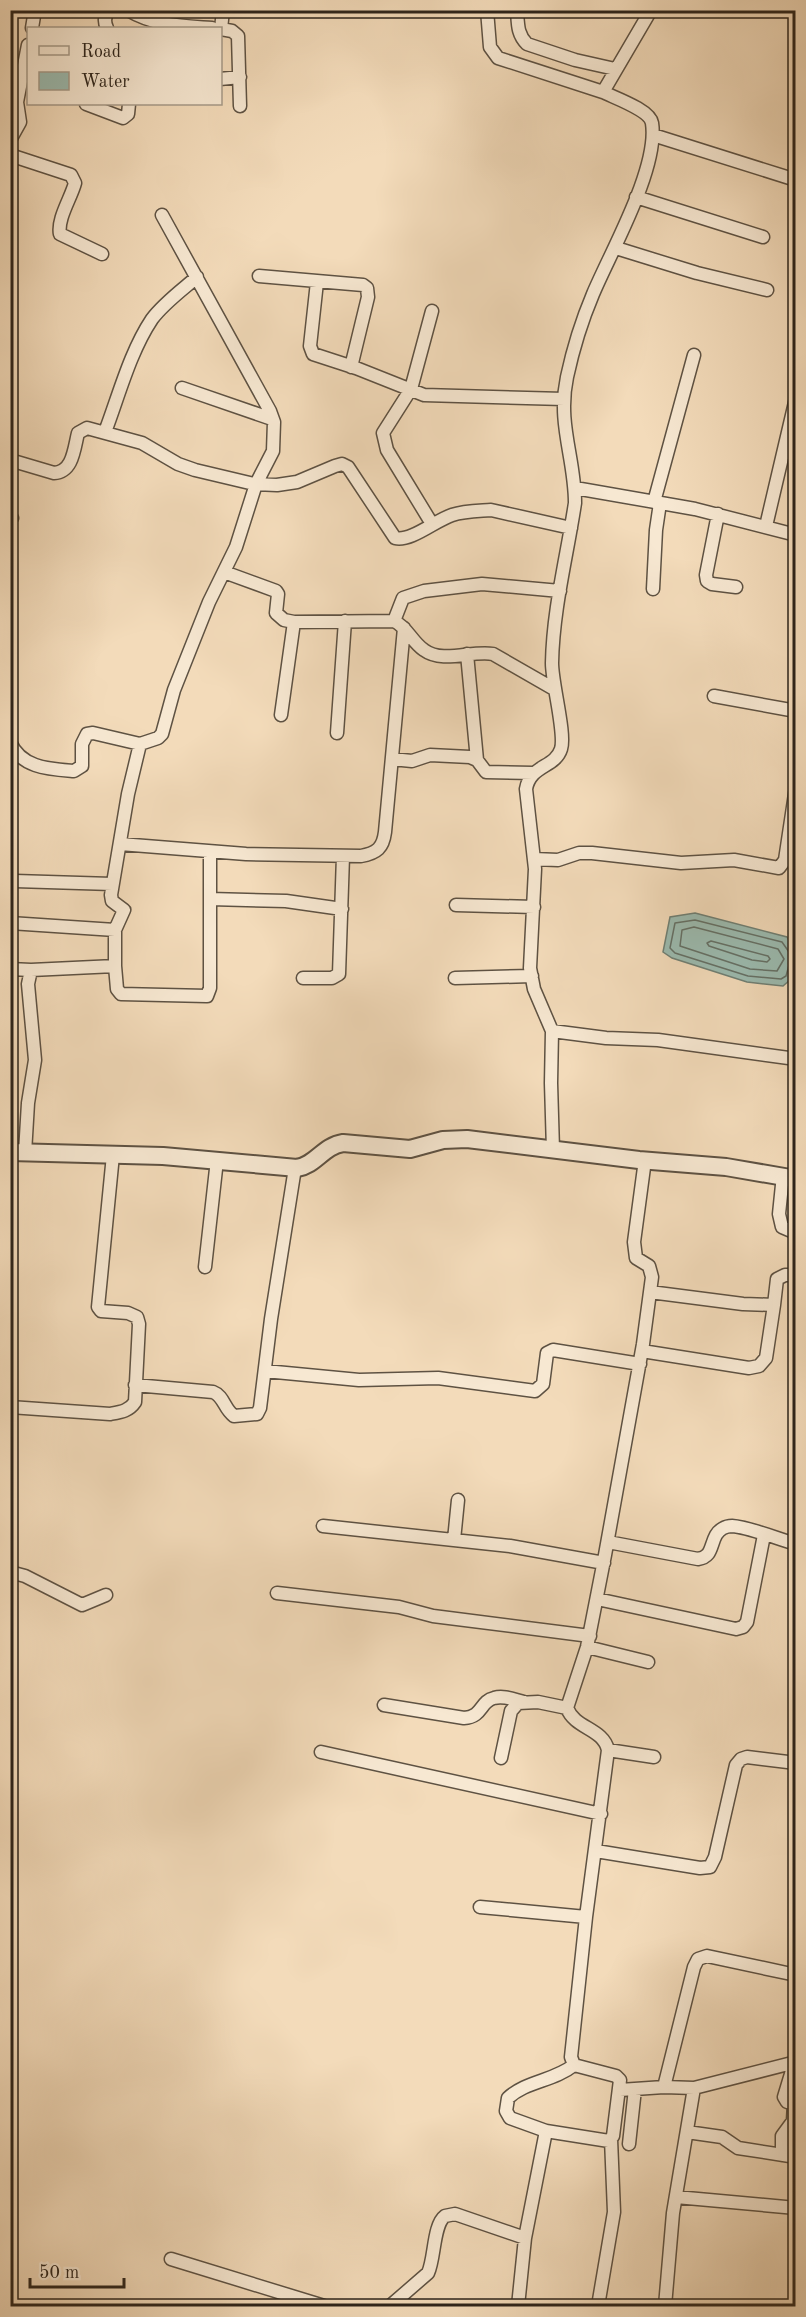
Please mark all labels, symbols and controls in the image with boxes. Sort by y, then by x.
legend [27,27,222,105]
text: Road [81,43,121,61]
text: Water [81,73,130,91]
scale bar [30,2251,124,2289]
text: 50 m [39,2264,79,2282]

